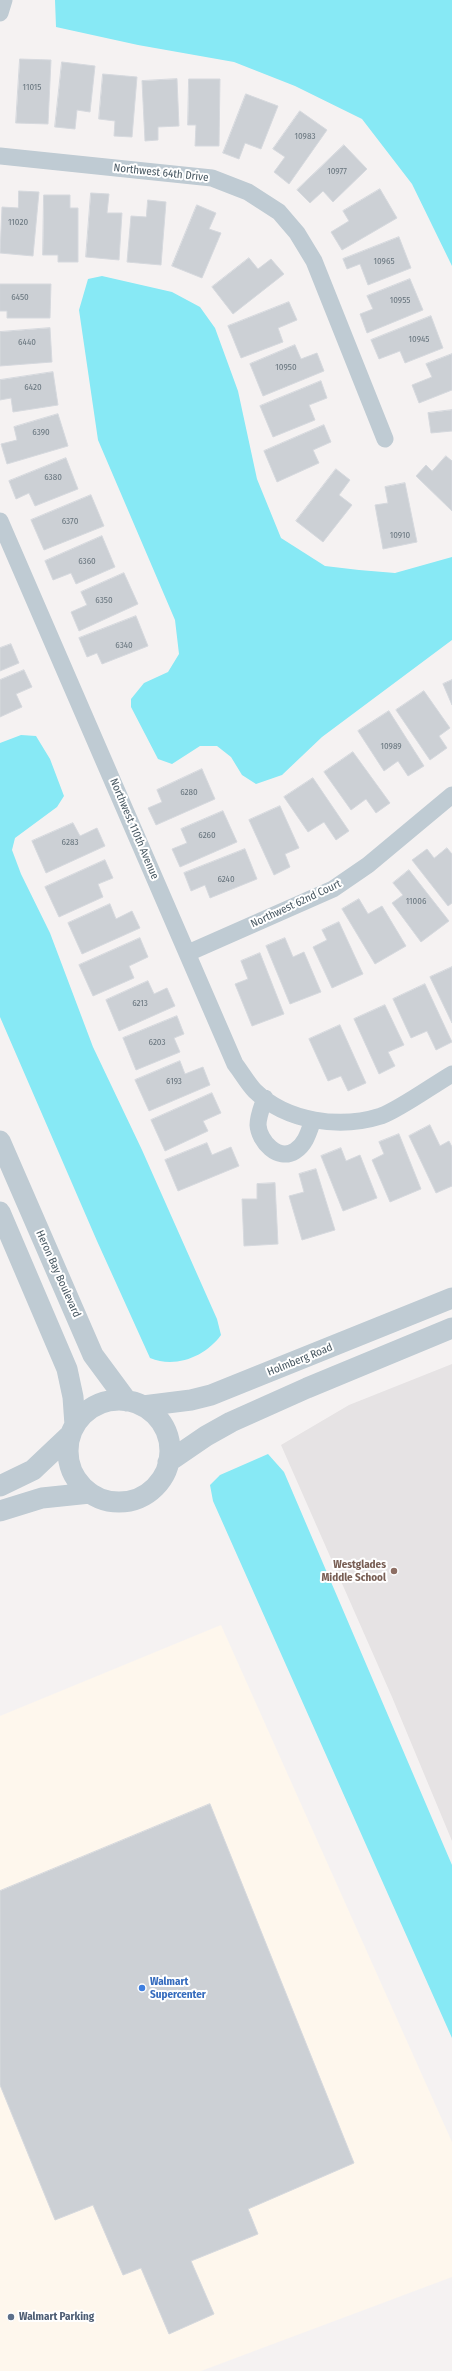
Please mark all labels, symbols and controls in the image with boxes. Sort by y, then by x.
house number: 11015 [23,82,41,92]
house number: 10983 [294,131,316,141]
street label: Northwest 64th Drive [113,161,209,185]
house number: 10977 [327,166,347,176]
house number: 11020 [8,217,28,227]
house number: 10965 [373,256,395,266]
house number: 6450 [11,292,29,302]
house number: 10955 [390,295,410,305]
house number: 10945 [409,334,429,344]
house number: 6440 [18,337,36,347]
house number: 10950 [275,362,297,372]
house number: 6420 [24,382,42,392]
house number: 6390 [32,427,50,437]
house number: 6380 [44,472,62,482]
house number: 6370 [62,516,78,526]
house number: 10910 [390,530,410,540]
house number: 6360 [78,556,96,566]
house number: 6350 [95,595,113,605]
house number: 6340 [115,640,133,650]
house number: 10989 [380,741,402,751]
street label: Northwest 110th Avenue [107,777,161,881]
house number: 6280 [180,787,198,797]
house number: 6260 [198,830,216,840]
house number: 6283 [62,837,78,847]
house number: 6240 [217,874,235,884]
street label: Northwest 62nd Court [249,877,343,931]
house number: 11006 [406,896,426,906]
house number: 6213 [132,998,148,1008]
house number: 6203 [148,1037,166,1047]
house number: 6193 [166,1076,182,1086]
street label: Heron Bay Boulevard [33,1228,83,1320]
street label: Holmberg Road [265,1341,335,1379]
place label: Westglades Middle School [321,1558,386,1584]
marker: Westglades Middle School [389,1566,399,1576]
place label: Walmart Supercenter [150,1975,206,2001]
marker: Walmart Supercenter [137,1983,147,1993]
place label: Walmart Parking [19,2310,94,2324]
marker: Walmart Parking [6,2312,16,2322]

